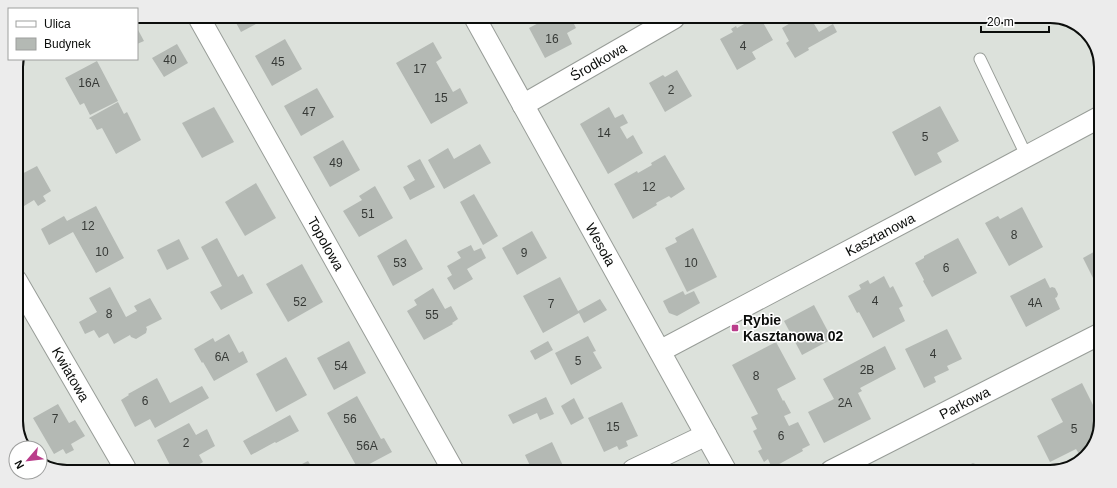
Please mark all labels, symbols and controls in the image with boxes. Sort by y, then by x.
legend [8,8,138,60]
scale bar [981,8,1049,34]
text: 20 m [987,15,1014,29]
text: Ulica [44,17,71,31]
house number: 16 [545,32,559,46]
text: Budynek [44,37,92,51]
street label: Środkowa [567,39,630,84]
house number: 4 [740,39,747,53]
house number: 40 [163,53,177,67]
house number: 45 [271,55,285,69]
house number: 17 [413,62,427,76]
house number: 16A [78,76,100,90]
house number: 2 [668,83,675,97]
house number: 15 [434,91,448,105]
house number: 47 [302,105,316,119]
house number: 14 [597,126,611,140]
house number: 5 [922,130,929,144]
house number: 49 [329,156,343,170]
house number: 12 [642,180,656,194]
house number: 51 [361,207,375,221]
street label: Kasztanowa [843,209,918,259]
street label: Topolowa [304,214,347,273]
house number: 12 [81,219,95,233]
street label: Wesoła [582,220,619,269]
house number: 8 [1011,228,1018,242]
house number: 10 [95,245,109,259]
house number: 9 [521,246,528,260]
house number: 53 [393,256,407,270]
house number: 10 [684,256,698,270]
house number: 6 [943,261,950,275]
house number: 4 [872,294,879,308]
house number: 52 [293,295,307,309]
house number: 4A [1028,296,1042,310]
house number: 7 [548,297,555,311]
house number: 8 [106,307,113,321]
house number: 55 [425,308,439,322]
place label: Rybie Kasztanowa 02 [743,312,844,344]
marker: Rybie Kasztanowa 02 [730,323,740,333]
street label: Kwiatowa [49,344,93,404]
house number: 4 [930,347,937,361]
house number: 6A [215,350,229,364]
house number: 5 [575,354,582,368]
house number: 54 [334,359,348,373]
house number: 2B [860,363,874,377]
house number: 8 [753,369,760,383]
street label: Parkowa [937,383,993,422]
house number: 6 [142,394,149,408]
house number: 2A [838,396,852,410]
house number: 7 [52,412,59,426]
house number: 56 [343,412,357,426]
house number: 15 [606,420,620,434]
house number: 5 [1071,422,1078,436]
house number: 6 [778,429,785,443]
house number: 2 [183,436,190,450]
house number: 56A [356,439,378,453]
north arrow [8,440,48,480]
text: N [12,458,26,471]

